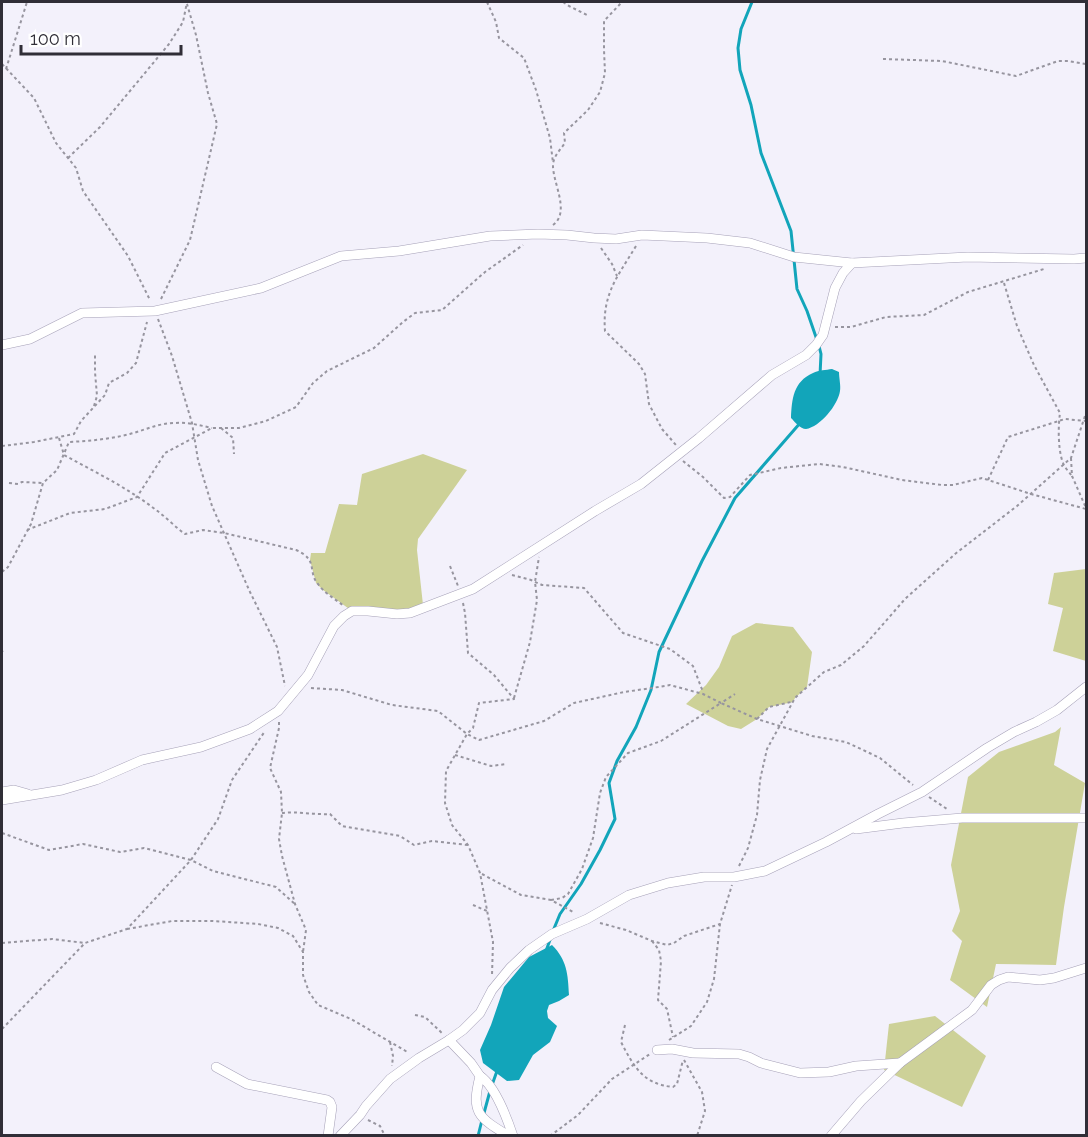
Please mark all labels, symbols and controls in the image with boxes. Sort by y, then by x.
scale bar [21,18,182,56]
text: 100 m [30,28,81,49]

